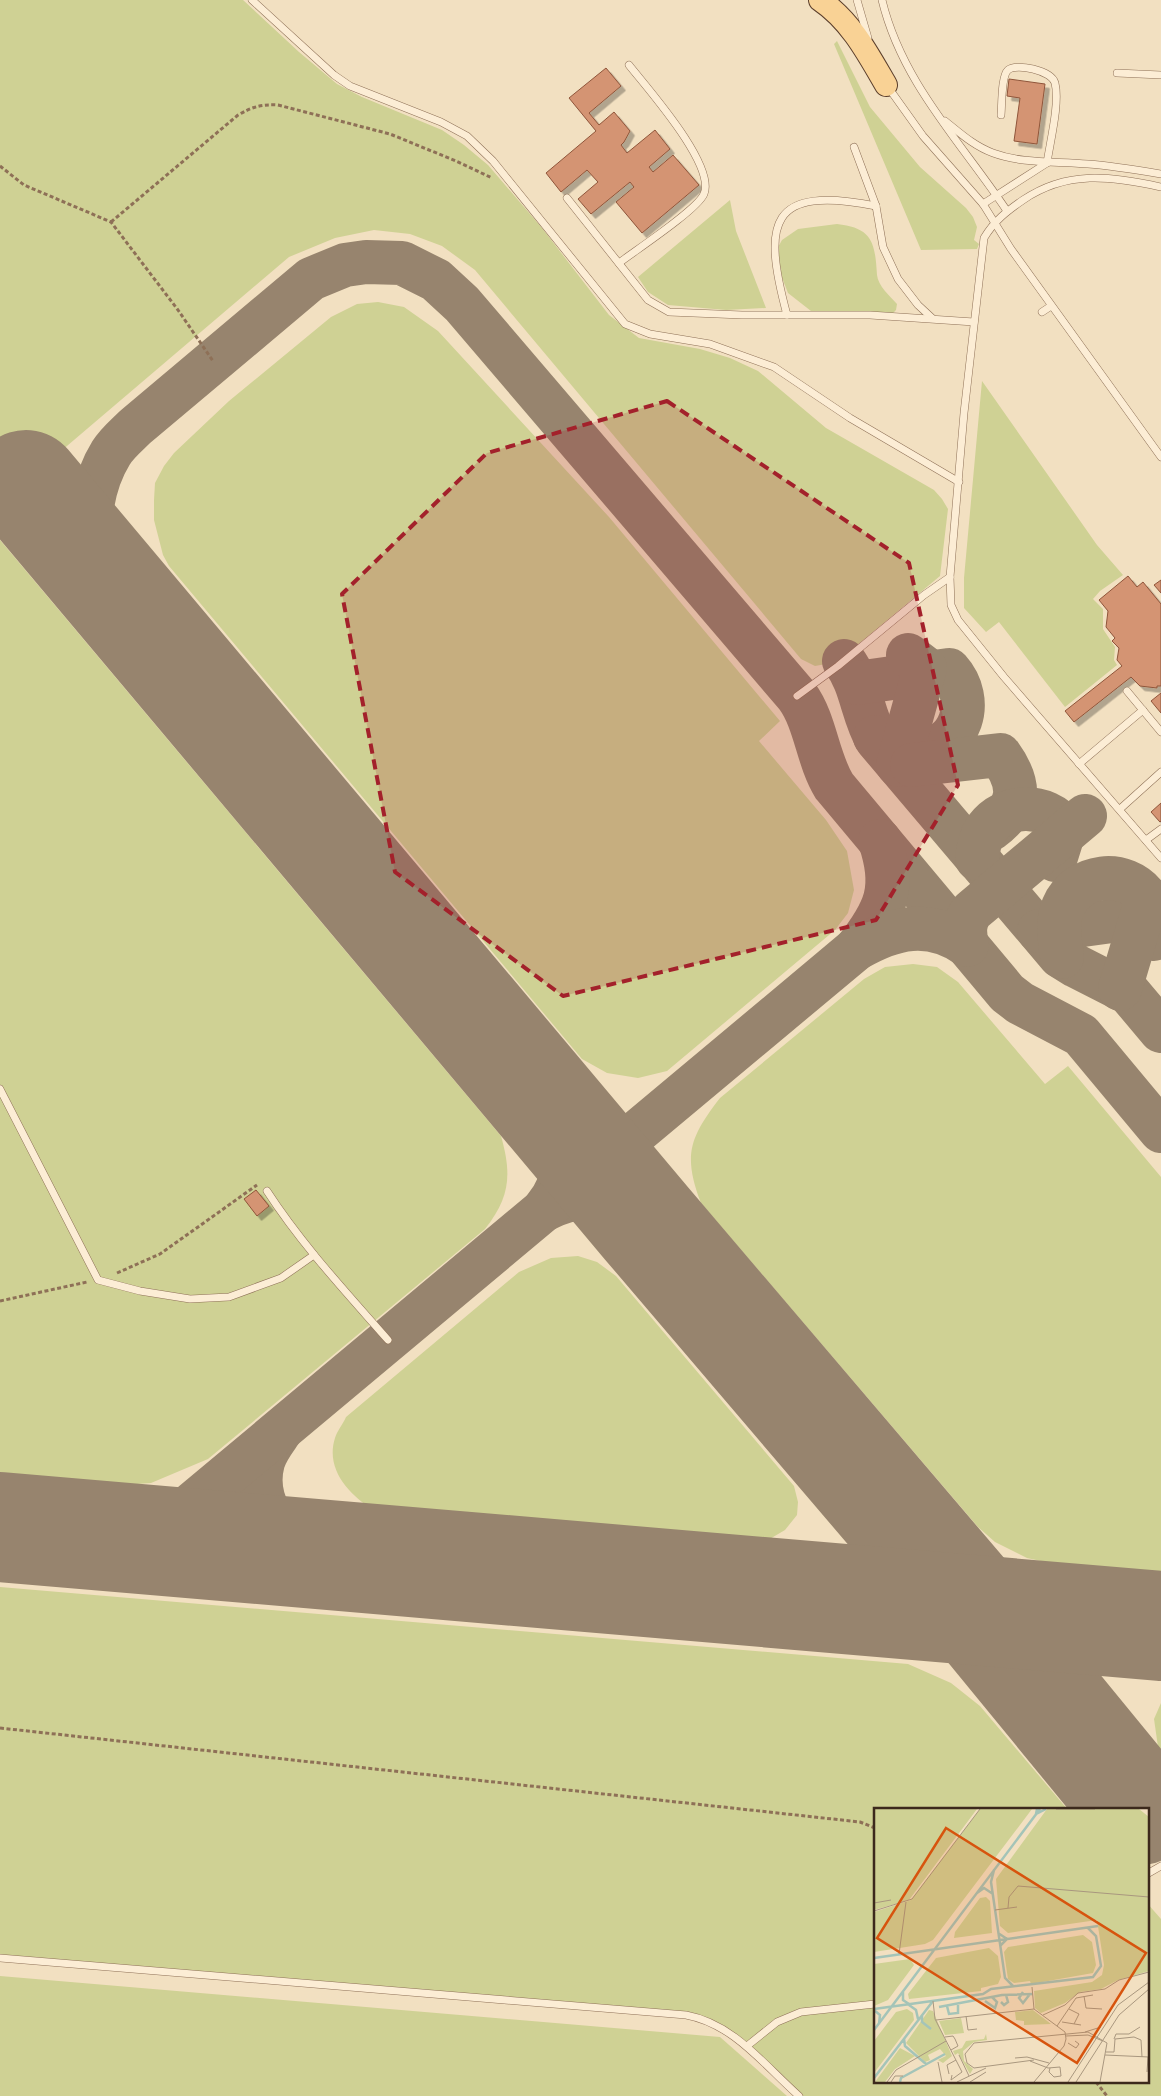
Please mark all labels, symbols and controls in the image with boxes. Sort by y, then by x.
inset map [874,1808,1148,2084]

